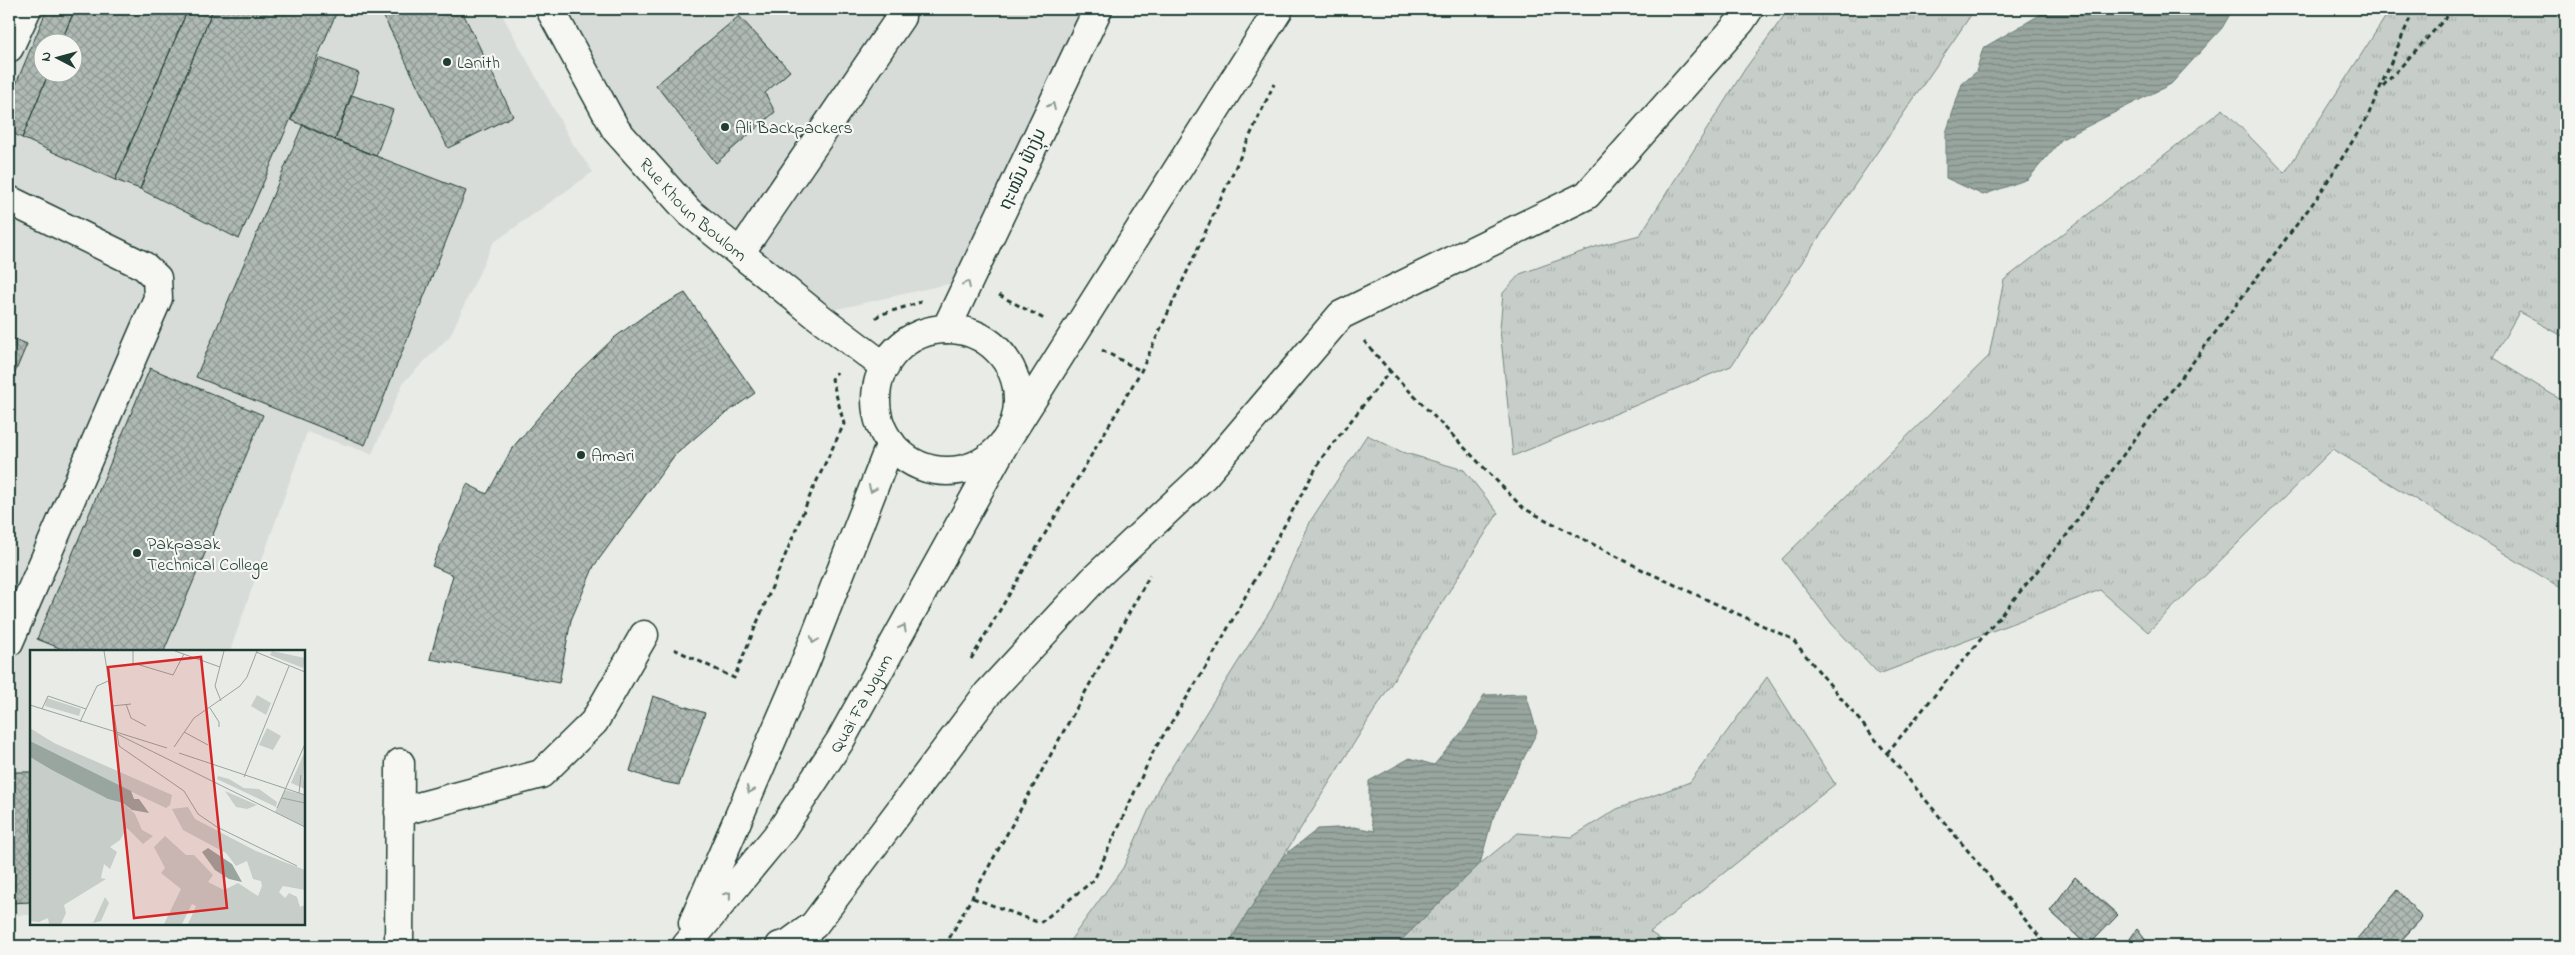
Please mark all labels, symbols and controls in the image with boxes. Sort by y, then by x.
north arrow [32,32,82,82]
text: N [36,51,57,63]
place label: Lanith [457,51,500,77]
marker: Lanith [441,56,453,68]
one-way arrow [1046,102,1056,111]
place label: Ali Backpackers [735,116,853,142]
marker: Ali Backpackers [719,121,731,133]
street label: ຖະໝົນ ຟ້າງຸ່ມ [993,125,1054,215]
street label: Rue Khoun Boulom [632,153,752,269]
one-way arrow [961,281,971,290]
place label: Amari [591,444,635,470]
marker: Amari [575,449,587,461]
one-way arrow [868,484,879,493]
place label: Pakpasak Technical College [147,532,269,580]
marker: Pakpasak Technical College [131,547,143,559]
one-way arrow [896,624,906,633]
one-way arrow [810,635,820,644]
inset map [30,650,305,925]
street label: Quai Fa Ngum [824,650,901,759]
one-way arrow [746,785,757,794]
one-way arrow [722,892,730,901]

